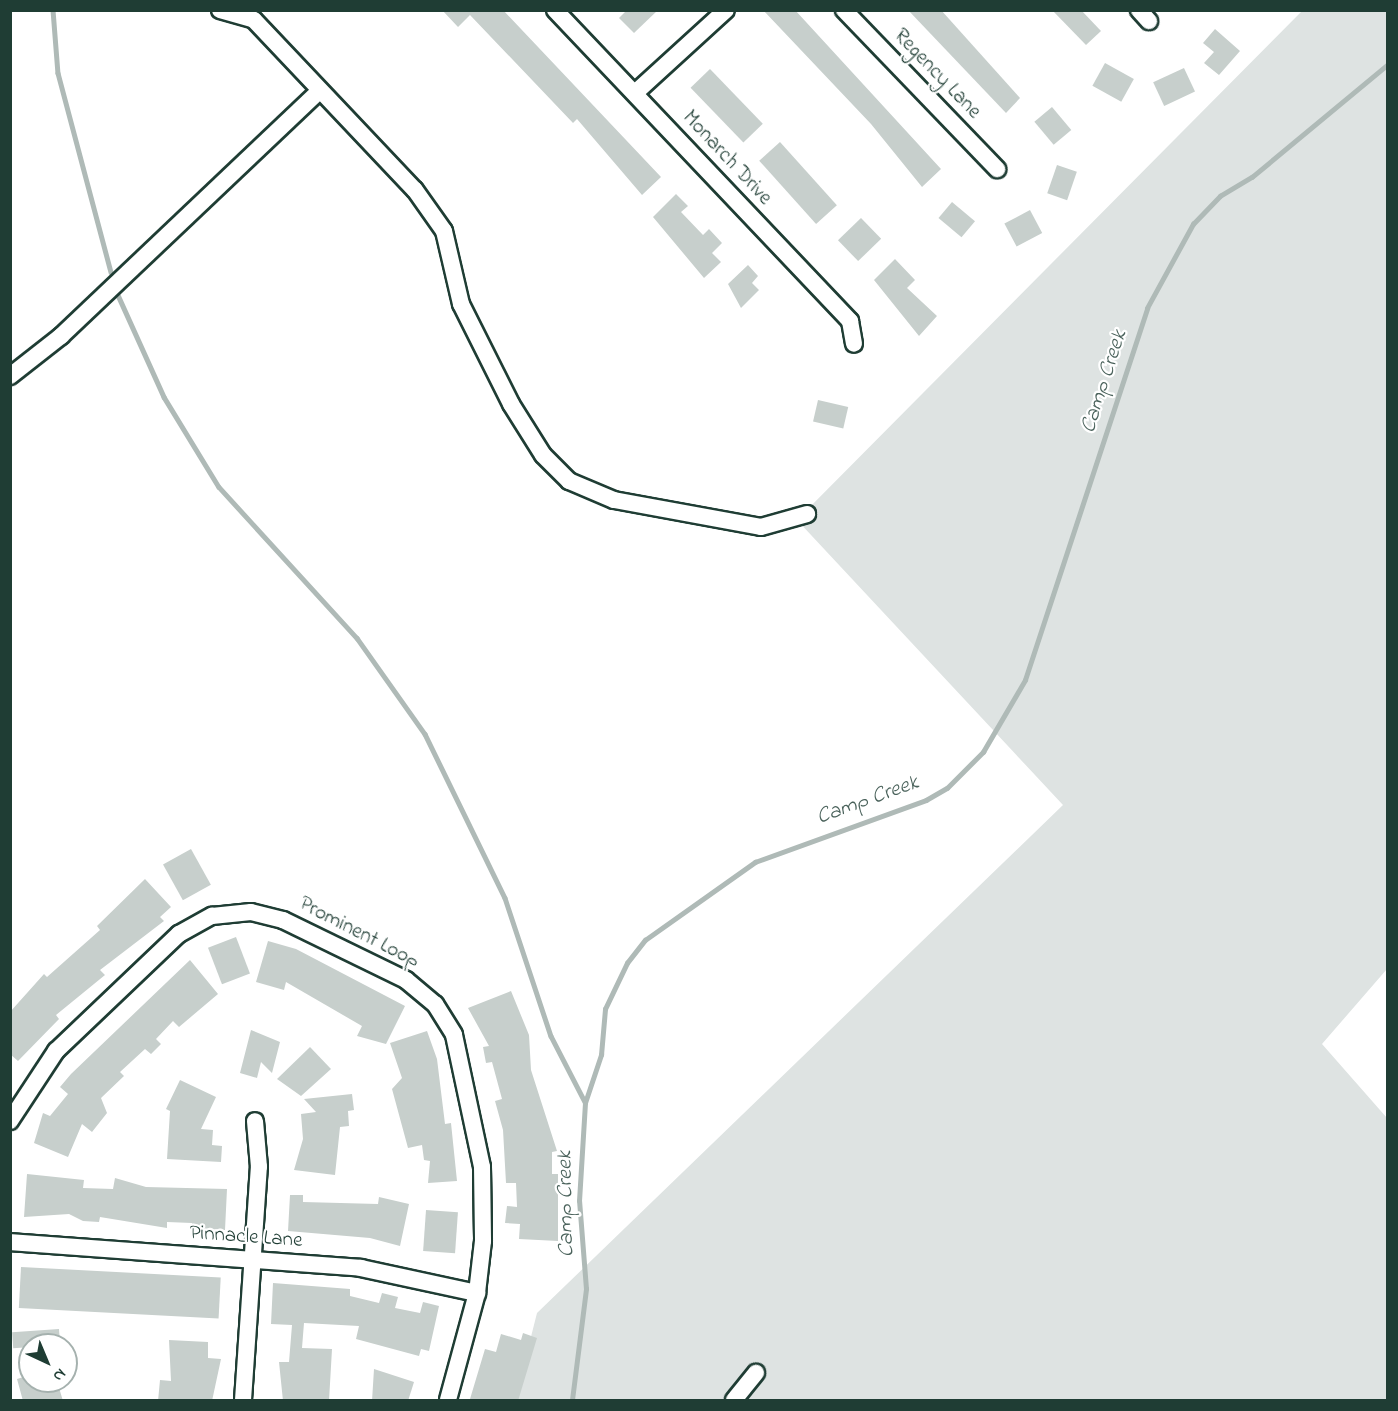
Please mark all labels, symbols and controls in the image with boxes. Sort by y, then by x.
street label: Regency Lane [888,24,986,124]
street label: Monarch Drive [677,105,777,211]
water label: Camp Creek [1076,327,1134,437]
water label: Camp Creek [813,770,923,832]
street label: Prominent Loop [295,892,423,974]
water label: Camp Creek [553,1150,581,1258]
street label: Pinnacle Lane [189,1220,303,1254]
north arrow [18,1333,78,1393]
text: N [47,1362,71,1387]

